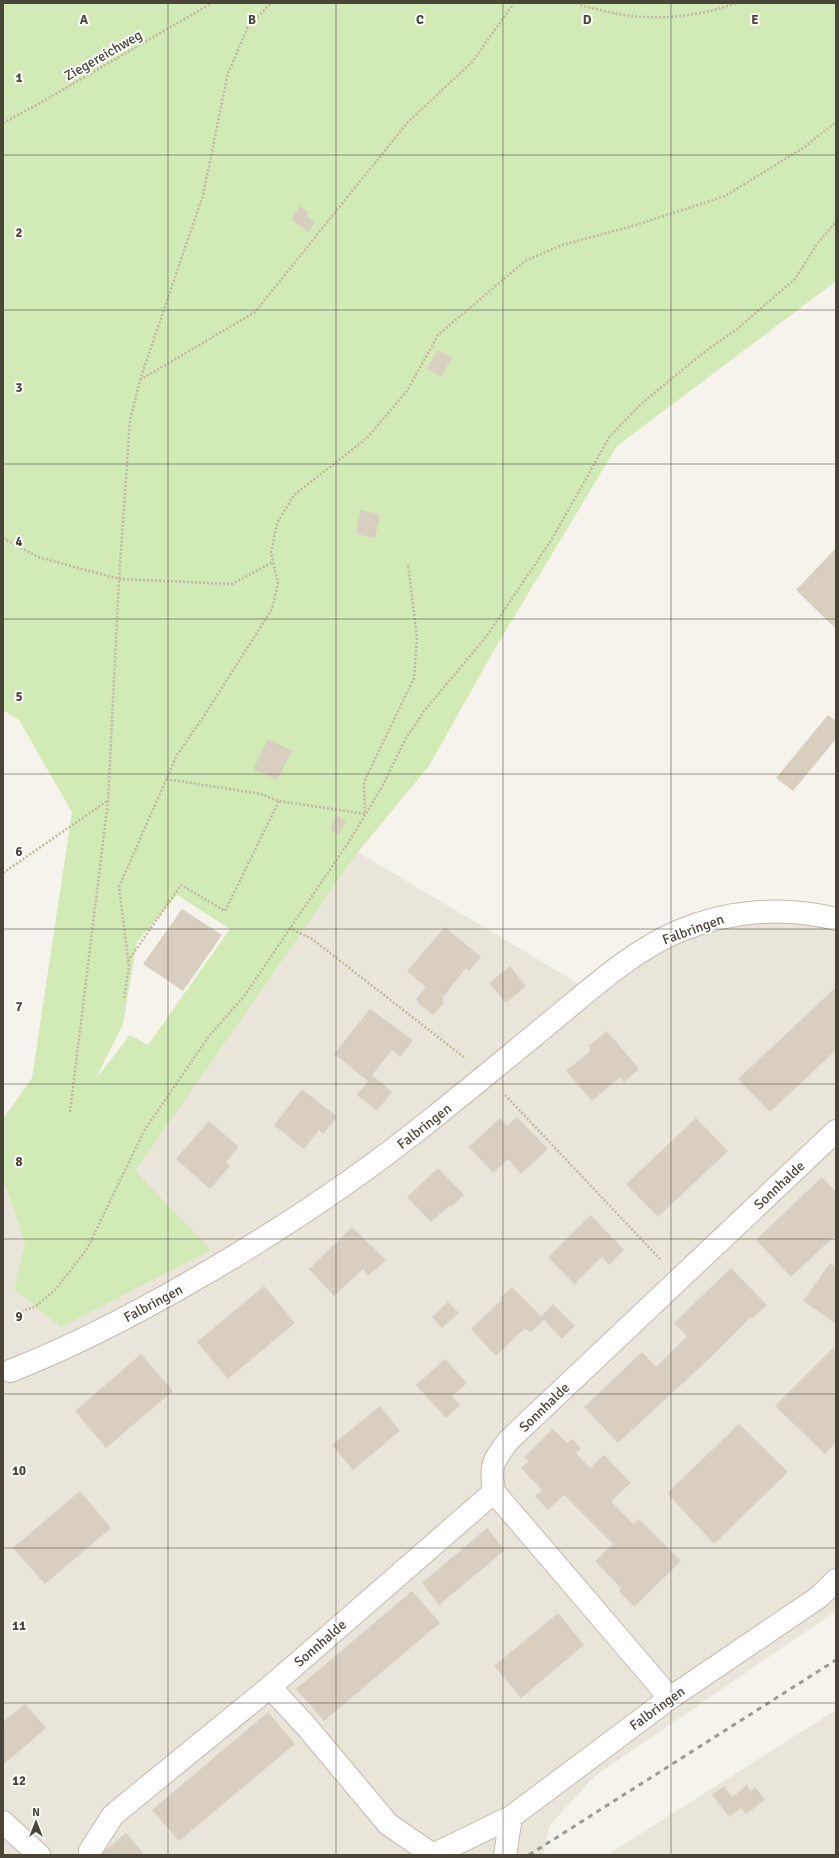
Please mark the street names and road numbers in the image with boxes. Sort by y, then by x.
street label: Ziegereichweg [61,26,145,85]
street label: Falbringen [660,910,726,948]
street label: Falbringen [394,1100,455,1153]
street label: Sonnhalde [750,1157,808,1213]
street label: Falbringen [121,1281,186,1326]
street label: Sonnhalde [516,1379,573,1436]
street label: Sonnhalde [291,1616,350,1671]
street label: Falbringen [626,1683,688,1734]

